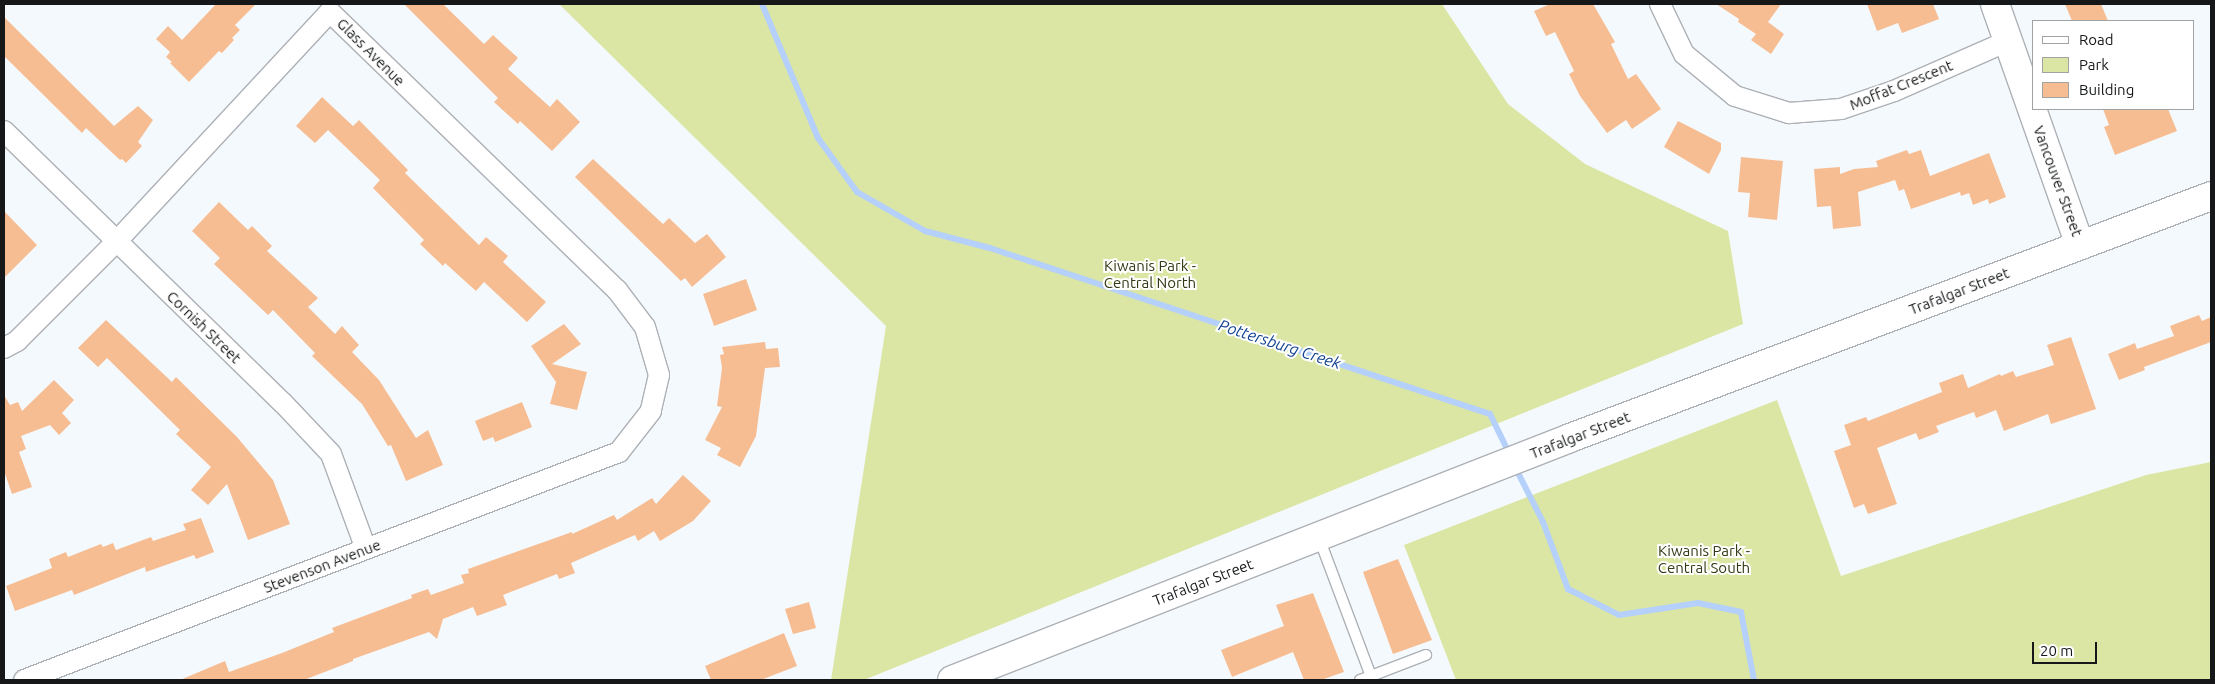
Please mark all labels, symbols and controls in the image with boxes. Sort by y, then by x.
street label: Glass Avenue [333,14,409,90]
legend [2032,20,2195,110]
text: Road [2079,31,2114,48]
street label: Moffat Crescent [1847,56,1955,114]
text: Park [2079,56,2109,73]
text: Building [2079,81,2134,98]
street label: Vancouver Street [2030,123,2086,239]
park label: Kiwanis Park - Central North [1104,256,1196,291]
street label: Trafalgar Street [1906,264,2012,318]
street label: Cornish Street [163,287,245,367]
water label: Pottersburg Creek [1216,315,1344,373]
street label: Trafalgar Street [1527,408,1633,462]
street label: Stevenson Avenue [261,535,383,597]
park label: Kiwanis Park - Central South [1658,541,1750,576]
street label: Trafalgar Street [1150,555,1256,609]
scale bar [2035,632,2100,664]
text: 20 m [2040,642,2073,659]

